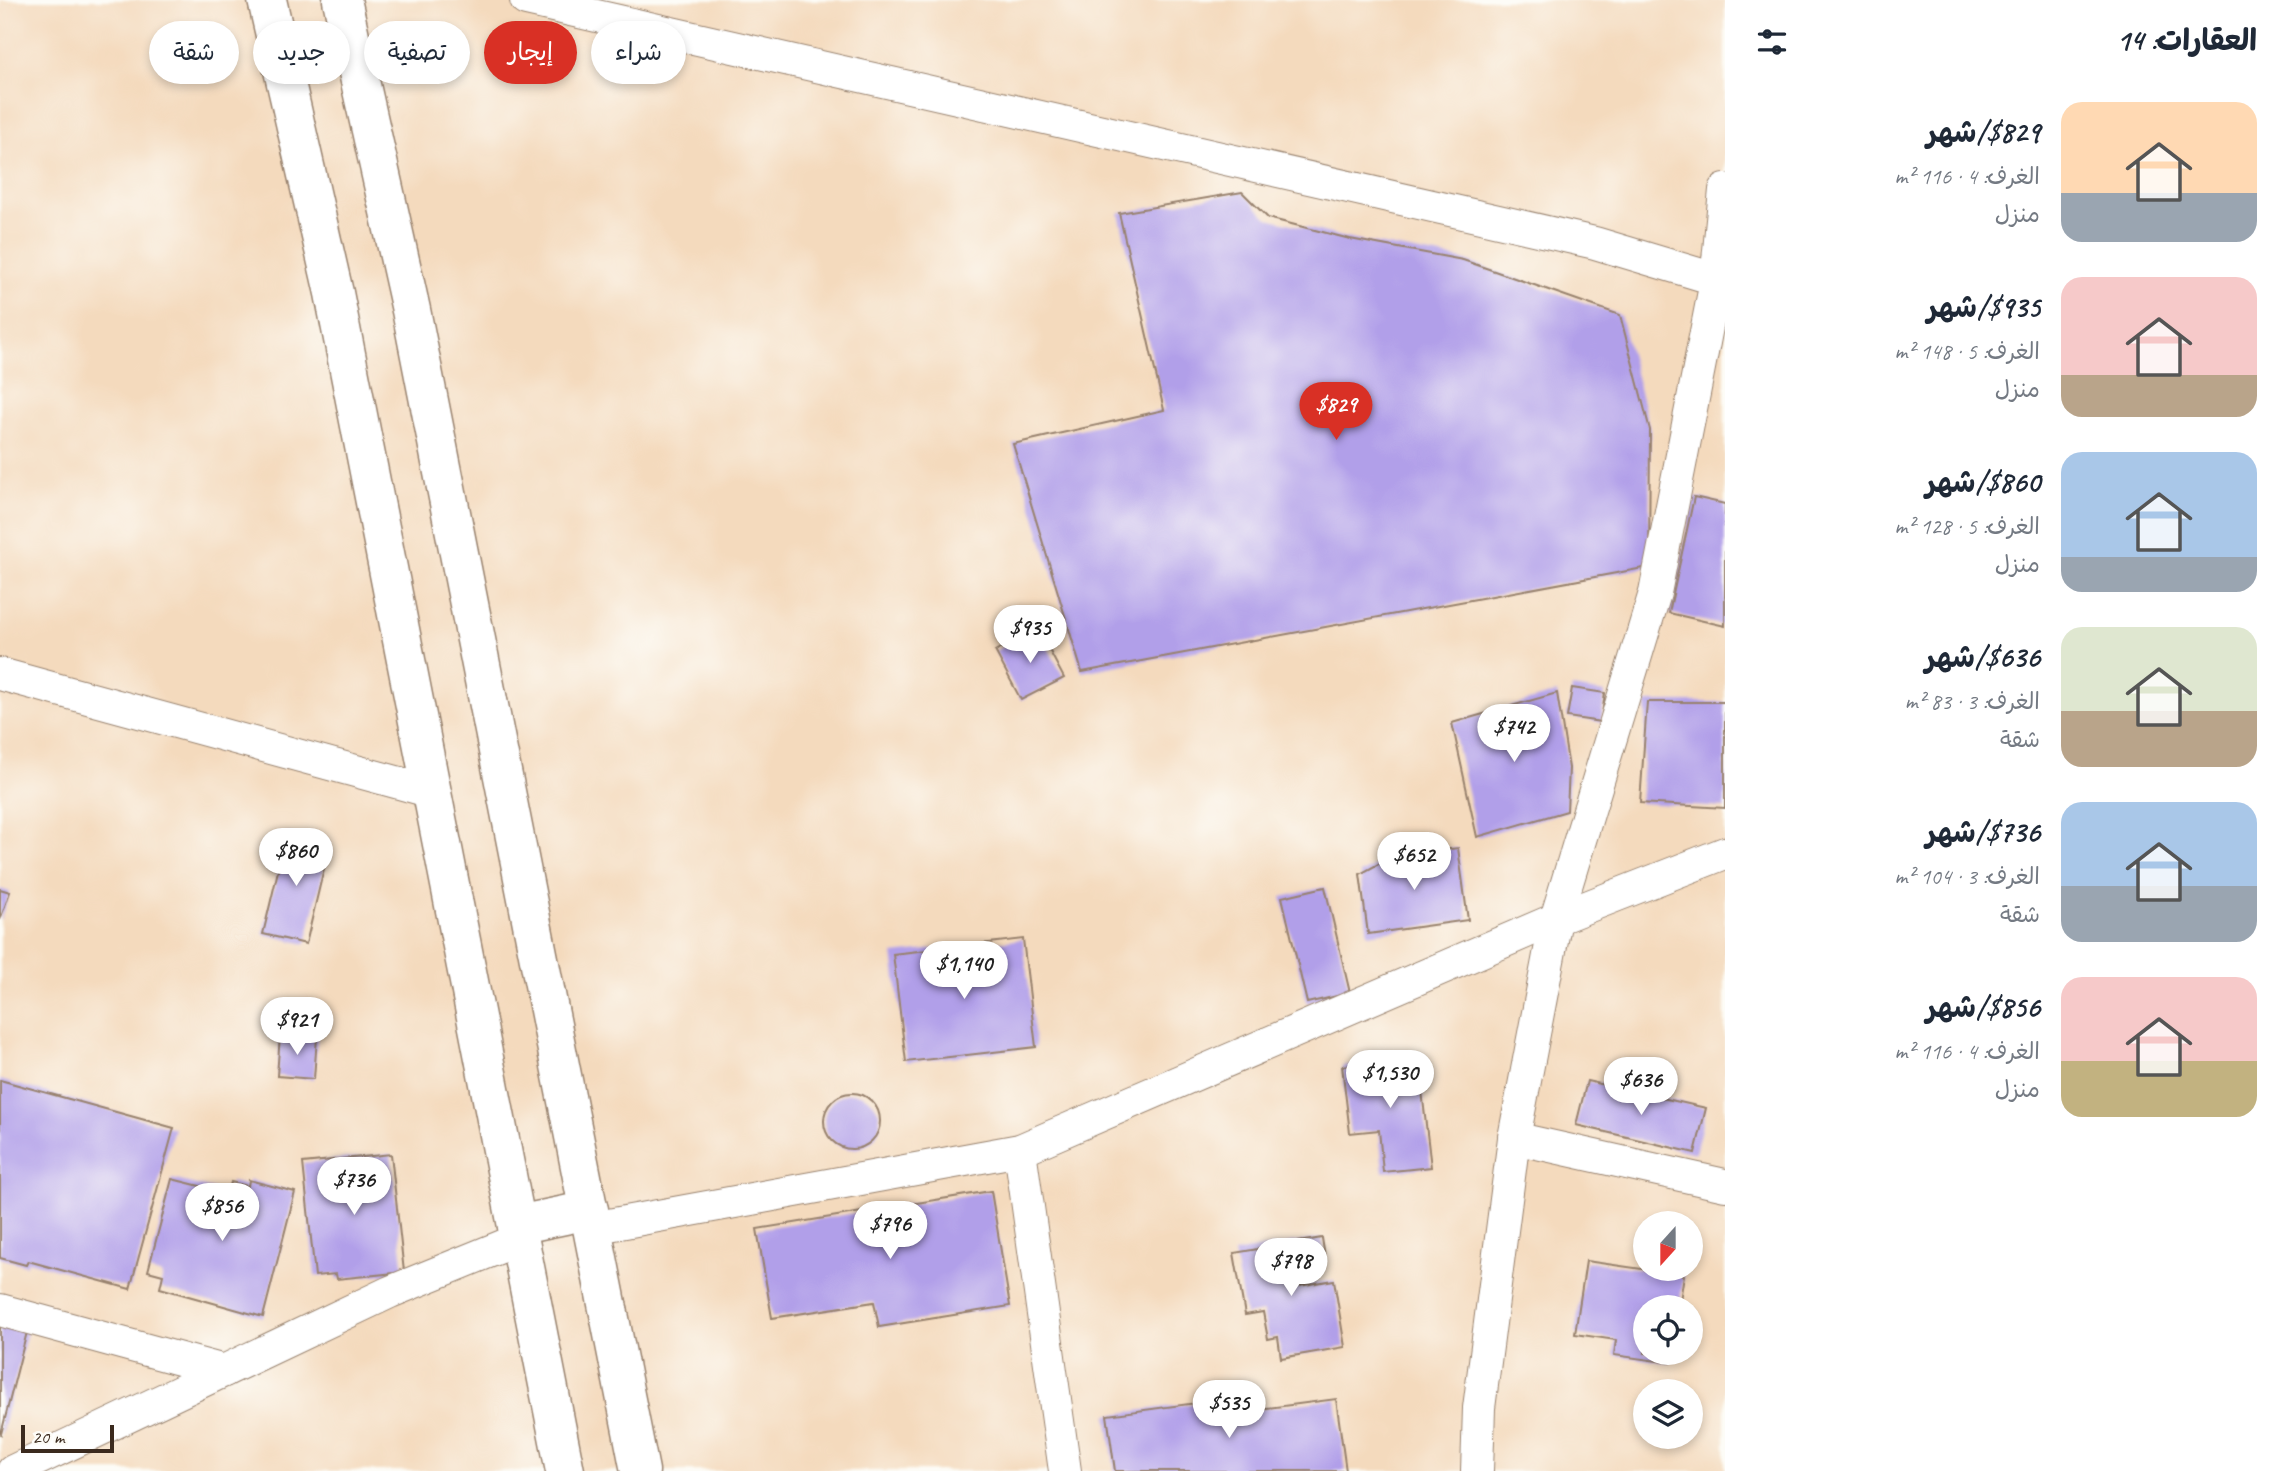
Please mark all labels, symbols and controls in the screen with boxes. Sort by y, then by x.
chip: شقة [149,21,239,84]
chip: جديد [253,21,350,84]
chip: تصفية [364,21,470,84]
chip: إيجار [484,21,577,84]
chip: شراء [591,21,686,84]
text: العقارات: 14 [2116,21,2257,59]
icon: filters [1753,23,1791,61]
text: $829/شهر [1927,113,2040,151]
icon: home [2117,130,2201,214]
text: الغرف: 4 · 116 m² [1894,162,2040,191]
text: منزل [1995,200,2040,229]
text: $935/شهر [1927,288,2040,326]
icon: home [2117,305,2201,389]
text: الغرف: 5 · 148 m² [1894,337,2040,366]
text: منزل [1995,375,2040,404]
pin: $829 [1295,382,1377,442]
text: $829 [1315,390,1357,419]
text: $860/شهر [1926,463,2040,501]
icon: home [2117,480,2201,564]
text: الغرف: 5 · 128 m² [1894,512,2040,541]
text: منزل [1995,550,2040,579]
pin: $935 [989,606,1071,665]
text: $935 [1010,613,1050,642]
text: $636/شهر [1925,638,2040,676]
icon: home [2117,655,2201,739]
text: الغرف: 3 · 83 m² [1905,687,2040,716]
pin: $742 [1473,704,1555,764]
text: $742 [1493,712,1535,741]
text: شقة [2000,725,2040,754]
text: $736/شهر [1926,813,2040,851]
pin: $860 [255,828,337,888]
icon: home [2117,830,2201,914]
pin: $652 [1373,832,1455,892]
text: $860 [275,836,317,865]
text: $652 [1393,840,1435,869]
text: الغرف: 3 · 104 m² [1894,862,2040,891]
text: شقة [2000,900,2040,929]
pin: $1,140 [907,942,1021,1001]
text: $1,140 [936,949,992,978]
text: $856/شهر [1926,988,2040,1026]
pin: $921 [256,998,338,1057]
text: $921 [276,1005,318,1034]
icon: home [2117,1005,2201,1089]
text: الغرف: 4 · 116 m² [1894,1037,2040,1066]
pin: $1,530 [1333,1050,1447,1110]
text: $1,530 [1362,1058,1418,1087]
pin: $636 [1600,1058,1682,1117]
text: $636 [1620,1065,1662,1094]
text: منزل [1995,1075,2040,1104]
pin: $736 [313,1158,395,1217]
text: $736 [333,1165,375,1194]
pin: $856 [181,1184,263,1243]
text: $856 [201,1191,243,1220]
pin: $796 [849,1202,931,1261]
text: $796 [869,1209,911,1238]
north arrow [1633,1211,1703,1281]
map controls [1633,1211,1703,1449]
pin: $798 [1250,1238,1332,1298]
text: $798 [1270,1246,1312,1275]
button: locate [1633,1295,1703,1365]
button: layers [1633,1379,1703,1449]
pin: $535 [1188,1380,1270,1440]
text: $535 [1209,1388,1249,1417]
scale bar [21,1422,114,1454]
text: 20 m [32,1425,64,1449]

